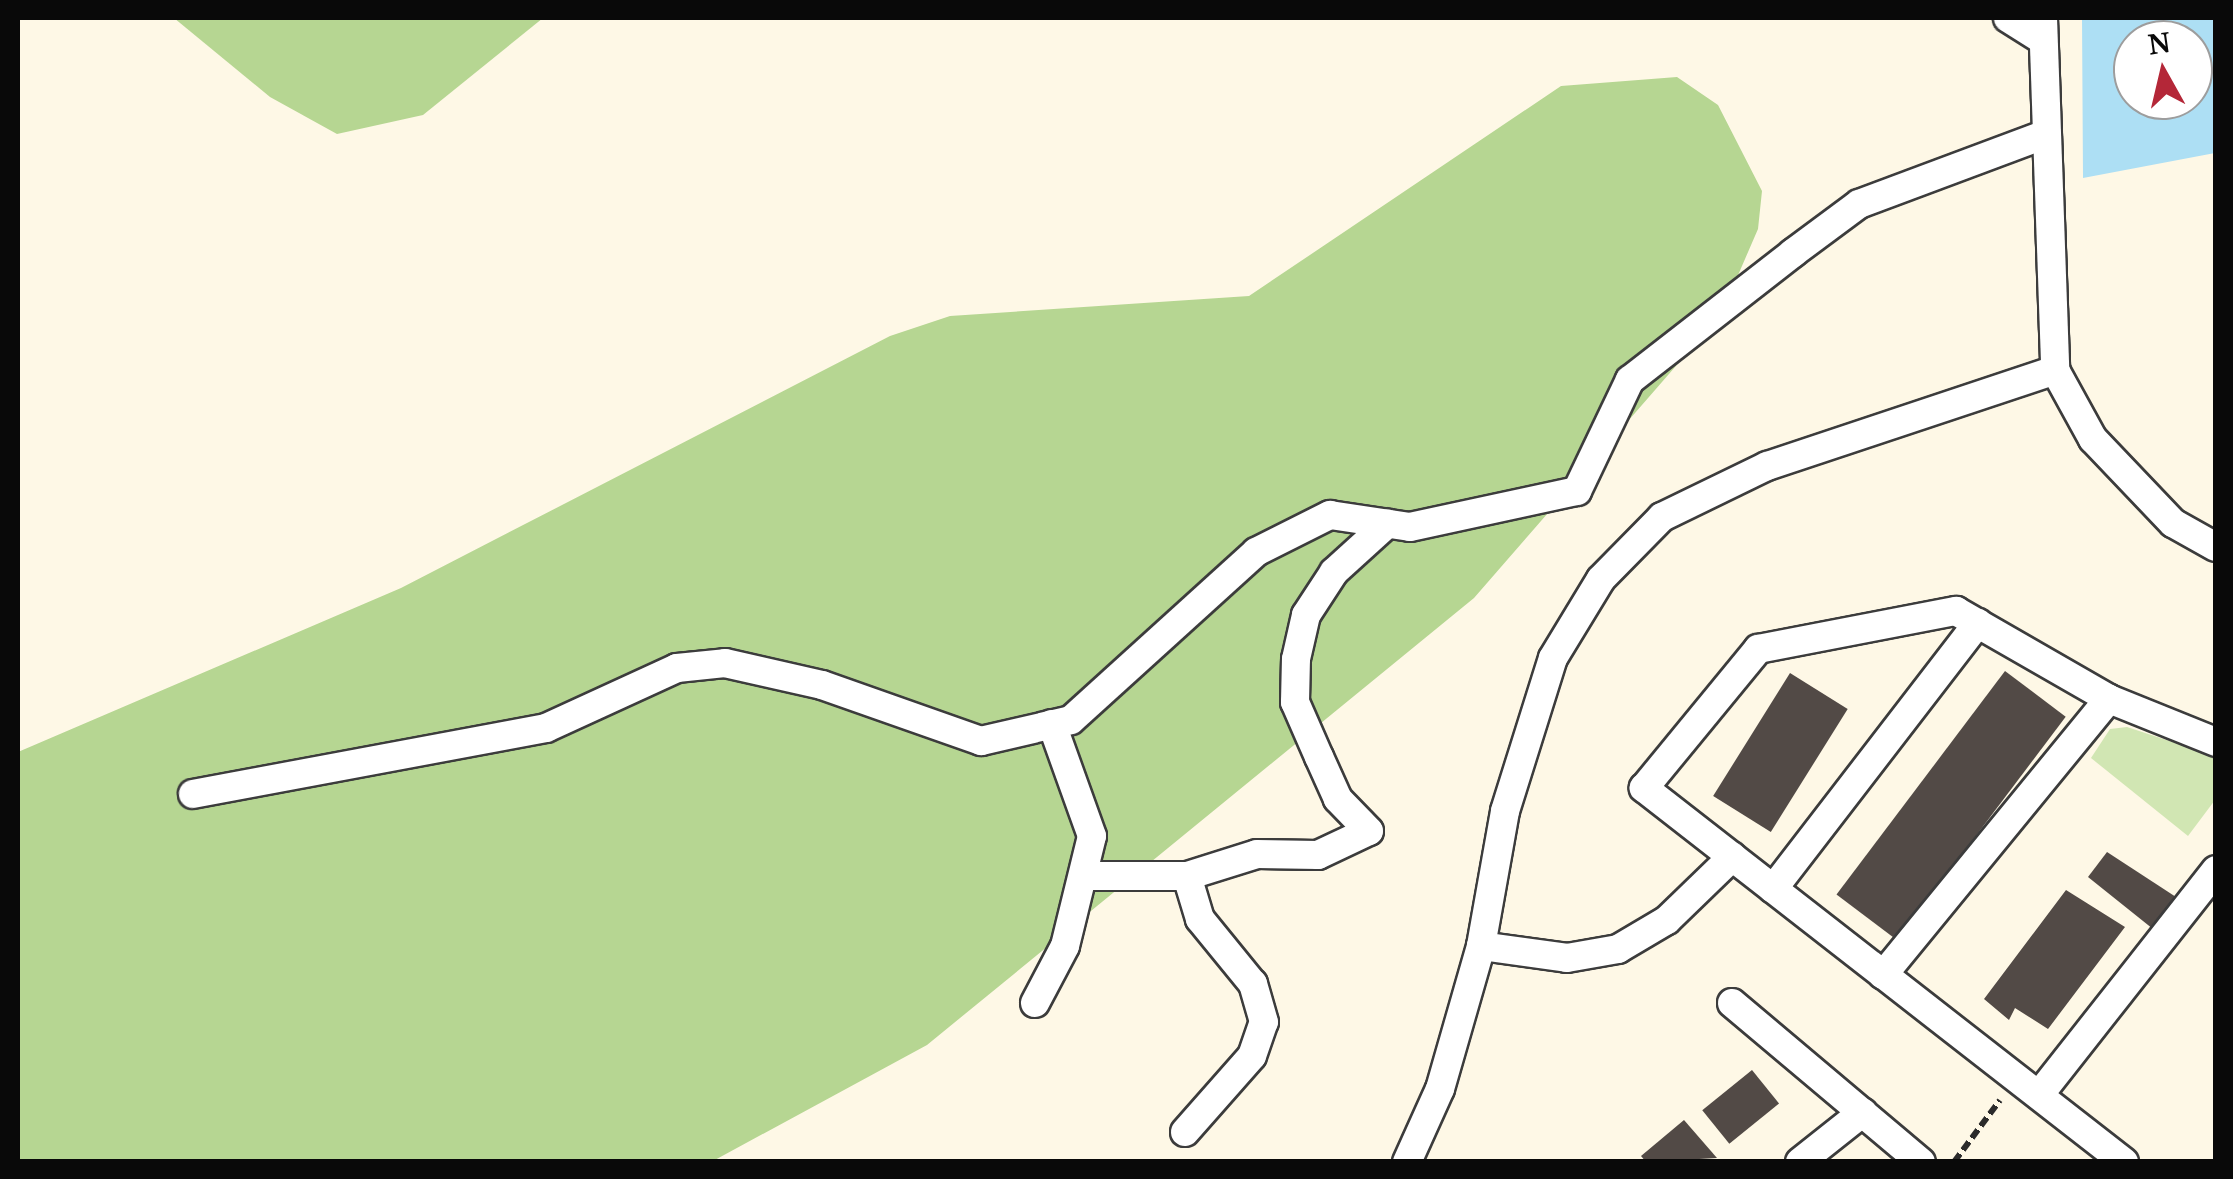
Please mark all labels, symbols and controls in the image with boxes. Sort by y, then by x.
north arrow [2113,20,2213,120]
text: N [2146,22,2173,63]

